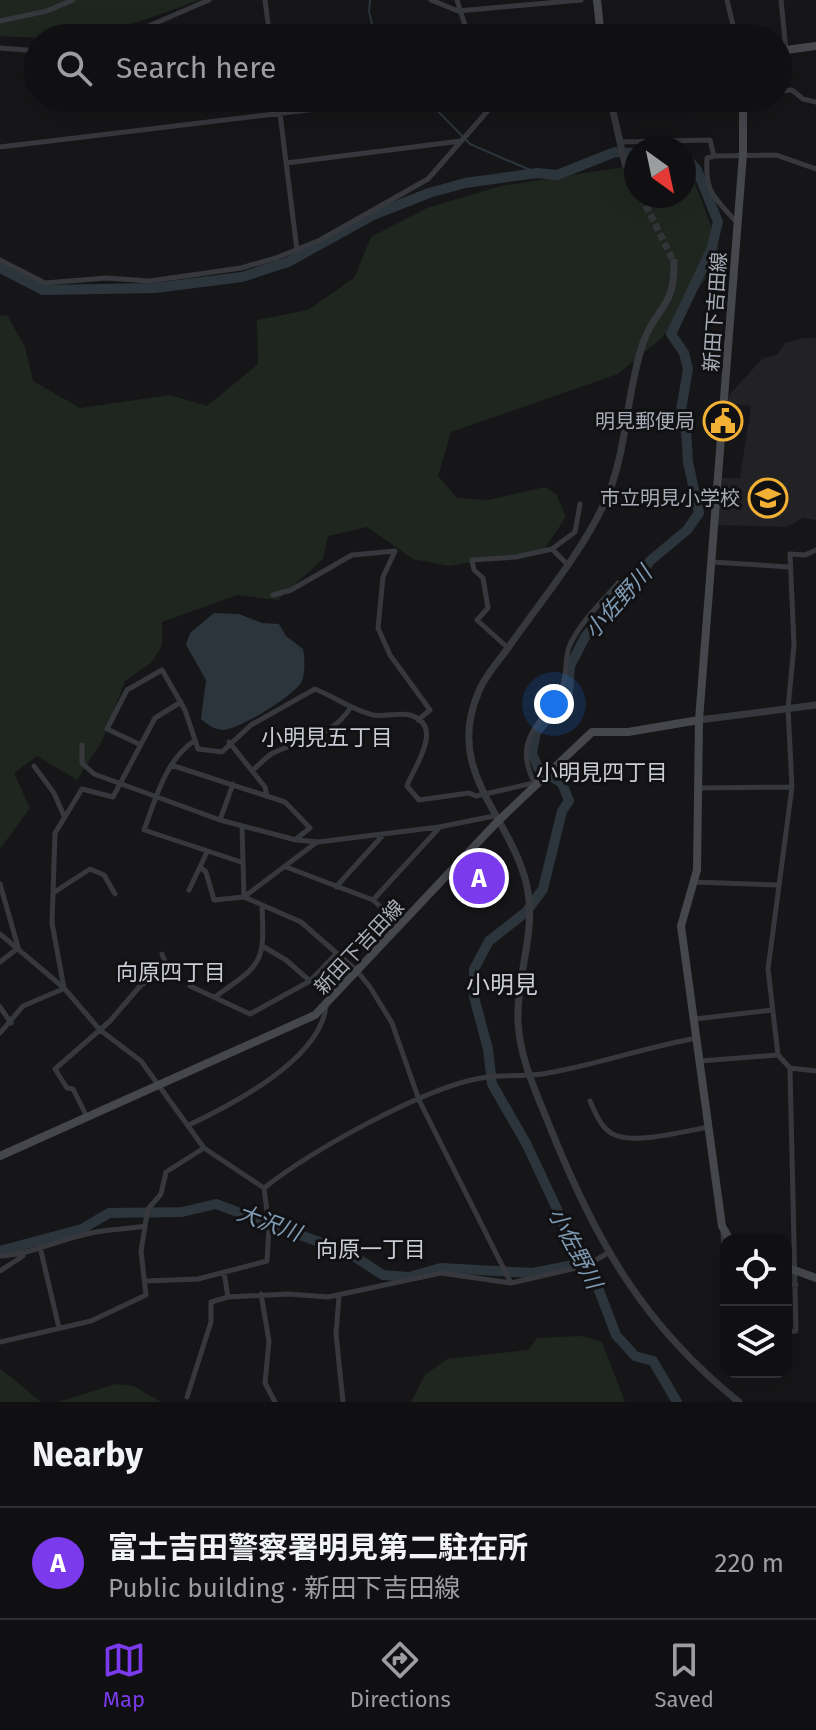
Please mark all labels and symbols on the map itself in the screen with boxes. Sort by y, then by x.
north arrow [624,136,696,208]
street label: 新田下吉田線 [699,251,731,373]
public building icon: 明見郵便局 [702,400,744,442]
place label: 明見郵便局 [595,409,695,433]
school or university icon: 市立明見小学校 [747,477,789,519]
place label: 市立明見小学校 [600,486,740,510]
water label: 小佐野川 [579,559,659,644]
your location [534,684,574,724]
district label: 小明見五丁目 [261,724,393,751]
district label: 小明見四丁目 [536,759,668,786]
pin: A [453,848,505,908]
street label: 新田下吉田線 [309,895,409,999]
district label: 向原四丁目 [116,959,226,986]
district label: 小明見 [466,971,538,999]
water label: 大沢川 [233,1199,306,1248]
water label: 小佐野川 [542,1203,609,1295]
district label: 向原一丁目 [316,1236,426,1263]

